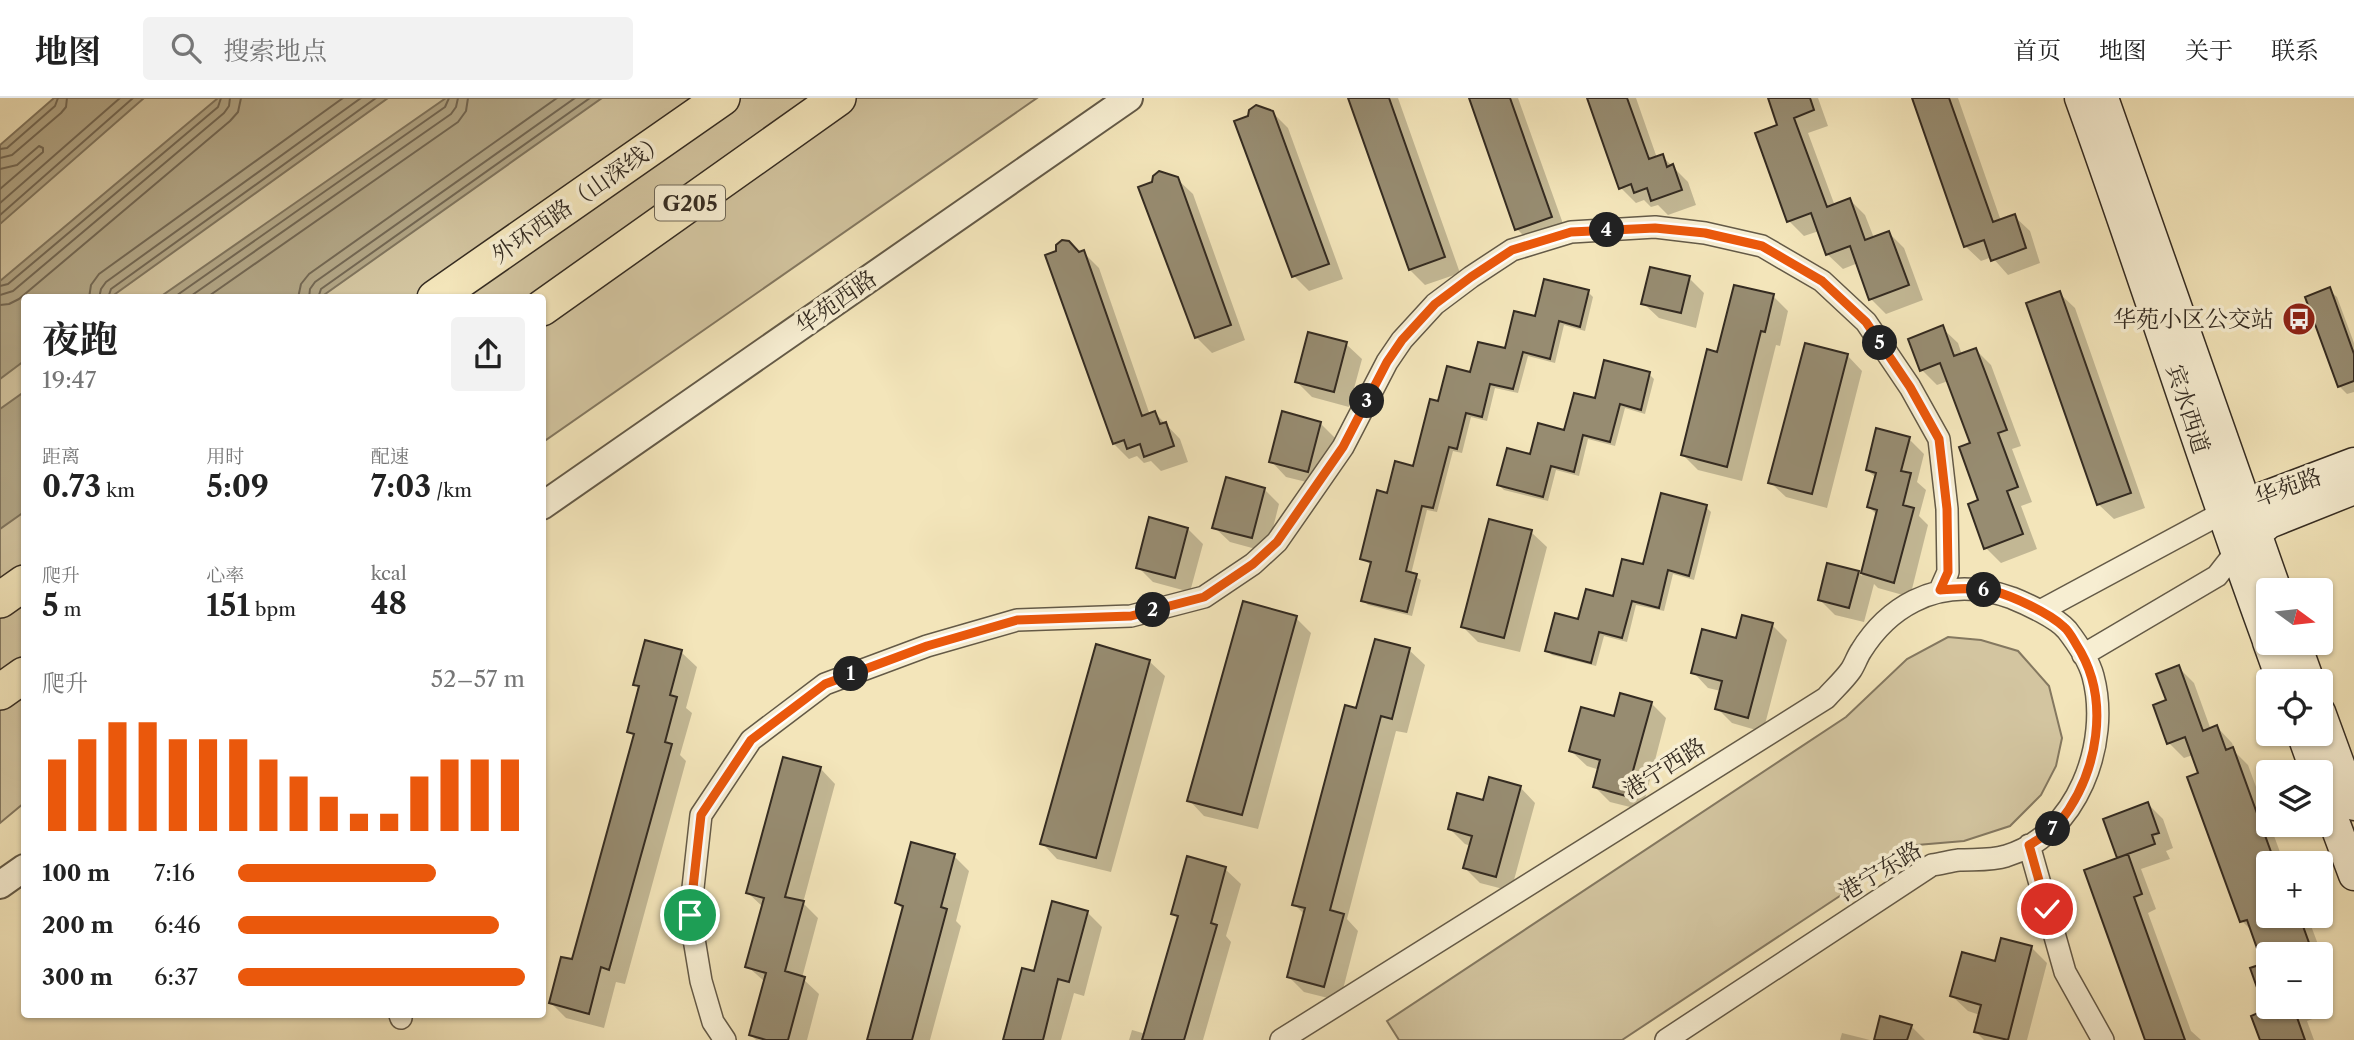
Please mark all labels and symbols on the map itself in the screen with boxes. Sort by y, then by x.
street label: 外环西路（山深线） [486,127,672,269]
road number: G205 [655,186,725,220]
pin: 4 [1590,212,1624,248]
street label: 华苑西路 [790,264,882,340]
bus stop icon: 华苑小区公交站 [2280,300,2318,338]
place label: 华苑小区公交站 [2113,305,2274,333]
pin: 5 [1862,326,1898,360]
street label: 宾水西道 [2160,361,2216,457]
pin: 3 [1350,384,1384,418]
street label: 华苑路 [2251,462,2325,512]
pin: 6 [1966,573,2002,608]
north arrow [2256,578,2333,654]
pin: 2 [1136,592,1170,628]
pin: 1 [834,656,868,692]
street label: 港宁西路 [1618,732,1710,804]
pin: 7 [2036,812,2070,846]
street label: 港宁东路 [1833,835,1927,907]
pin [2017,879,2077,939]
pin [660,885,720,945]

